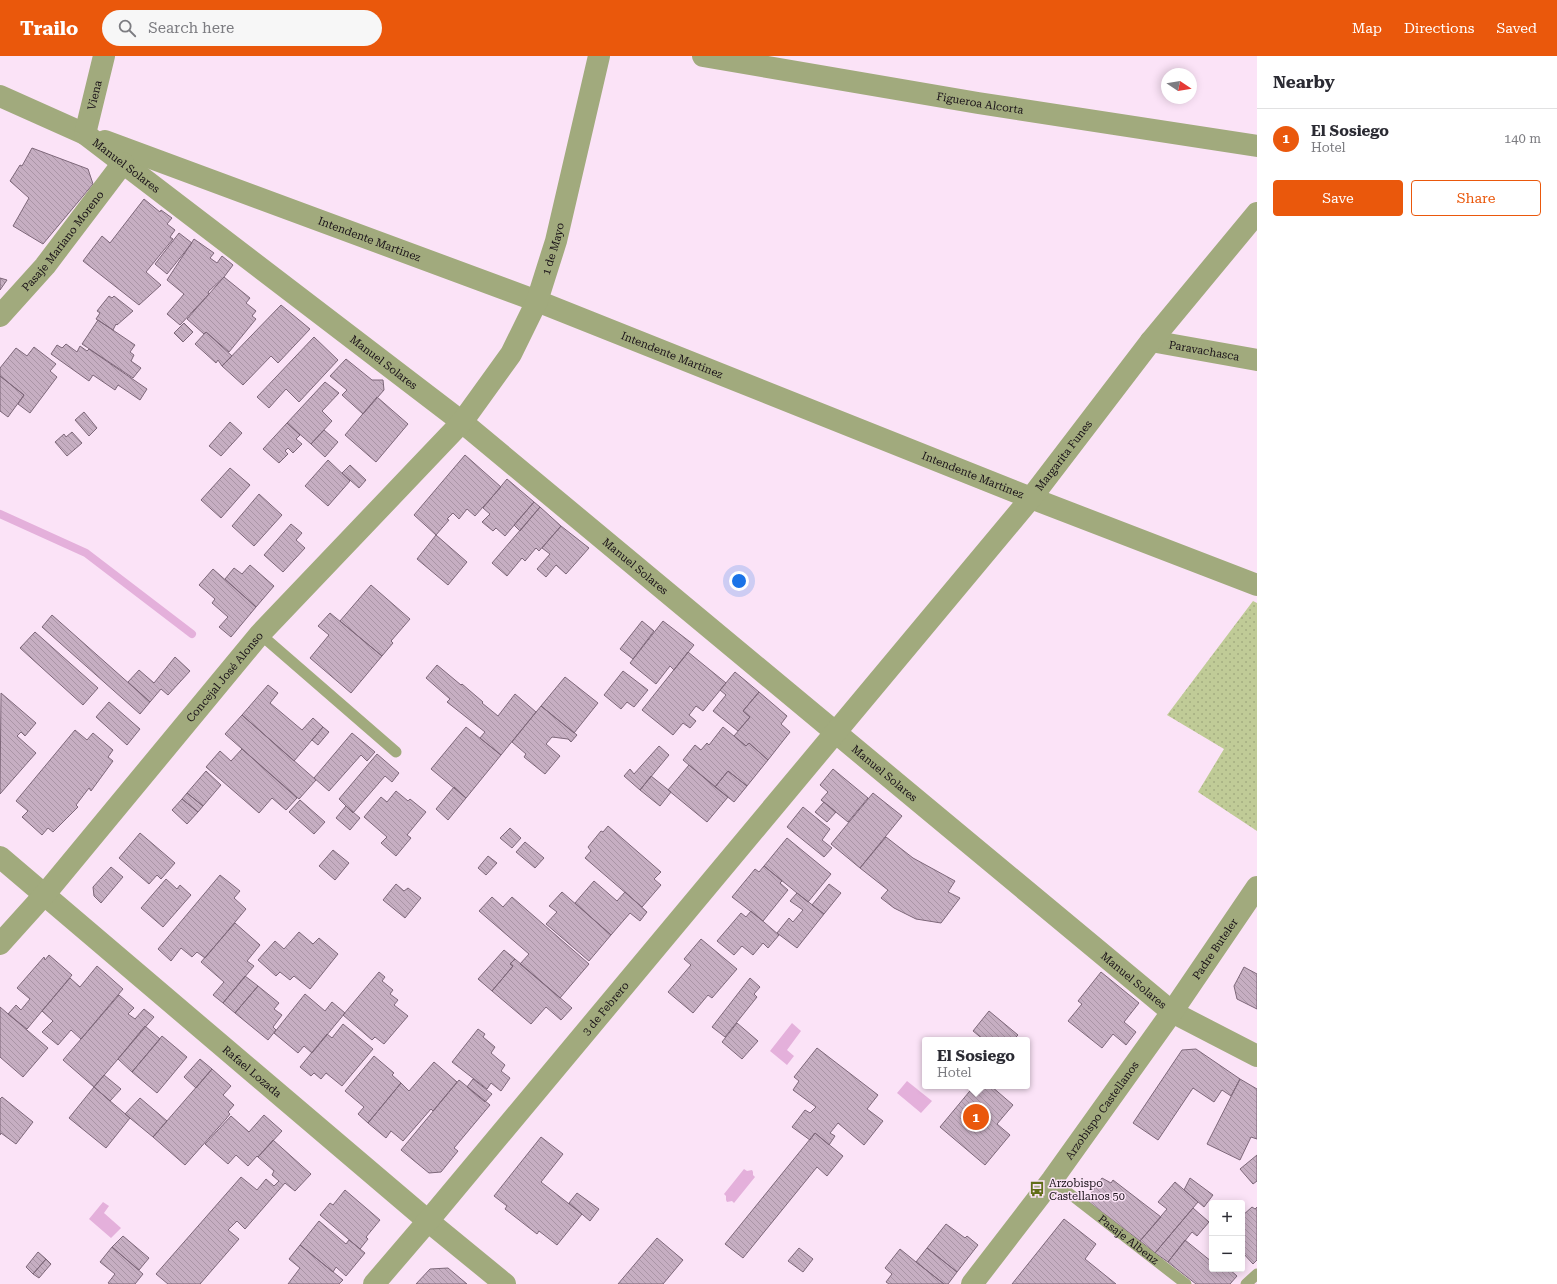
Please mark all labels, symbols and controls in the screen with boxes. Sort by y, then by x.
search box [102,10,382,46]
text: Trailo [20,17,78,40]
icon: search [116,17,138,39]
text: Search here [148,19,234,37]
text: Map [1352,20,1382,36]
text: Directions [1404,20,1474,36]
text: Saved [1496,20,1537,36]
north arrow [1161,68,1197,104]
text: Nearby [1273,72,1335,92]
street label: Viena [85,79,105,112]
street label: Figueroa Alcorta [935,90,1024,117]
text: El Sosiego [1311,122,1389,140]
text: 1 [1282,131,1290,146]
text: 140 m [1504,131,1541,146]
street label: Manuel Solares [90,136,162,196]
text: Hotel [1311,140,1345,155]
button: Save [1273,180,1403,216]
button: Share [1411,180,1541,216]
street label: Pasaje Mariano Moreno [19,188,107,294]
street label: Intendente Martinez [316,214,422,264]
street label: 1 de Mayo [540,221,567,277]
street label: Intendente Martinez [619,329,725,381]
street label: Manuel Solares [347,333,420,392]
street label: Paravachasca [1168,338,1240,364]
street label: Margarita Funes [1033,418,1095,494]
street label: Intendente Martinez [920,449,1025,501]
street label: Manuel Solares [600,536,670,597]
your location [729,571,749,591]
street label: Concejal José Alonso [184,629,266,725]
street label: Manuel Solares [849,743,920,805]
street label: Padre Buteler [1190,916,1241,982]
street label: Manuel Solares [1098,950,1169,1012]
street label: 3 de Febrero [580,979,632,1038]
popup [922,1037,1030,1089]
street label: Rafael Lozada [220,1043,284,1101]
text: El Sosiego [937,1047,1015,1065]
street label: Arzobispo Castellanos [1063,1059,1142,1162]
text: Hotel [937,1065,971,1080]
pin: 1 [963,1102,989,1132]
place label: Arzobispo Castellanos 50 [1049,1177,1125,1203]
bus stop icon: Arzobispo Castellanos 50 [1028,1180,1046,1198]
map controls [1209,1200,1245,1272]
button: + [1209,1200,1245,1236]
street label: Pasaje Albenz [1096,1212,1161,1267]
button: − [1209,1236,1245,1272]

